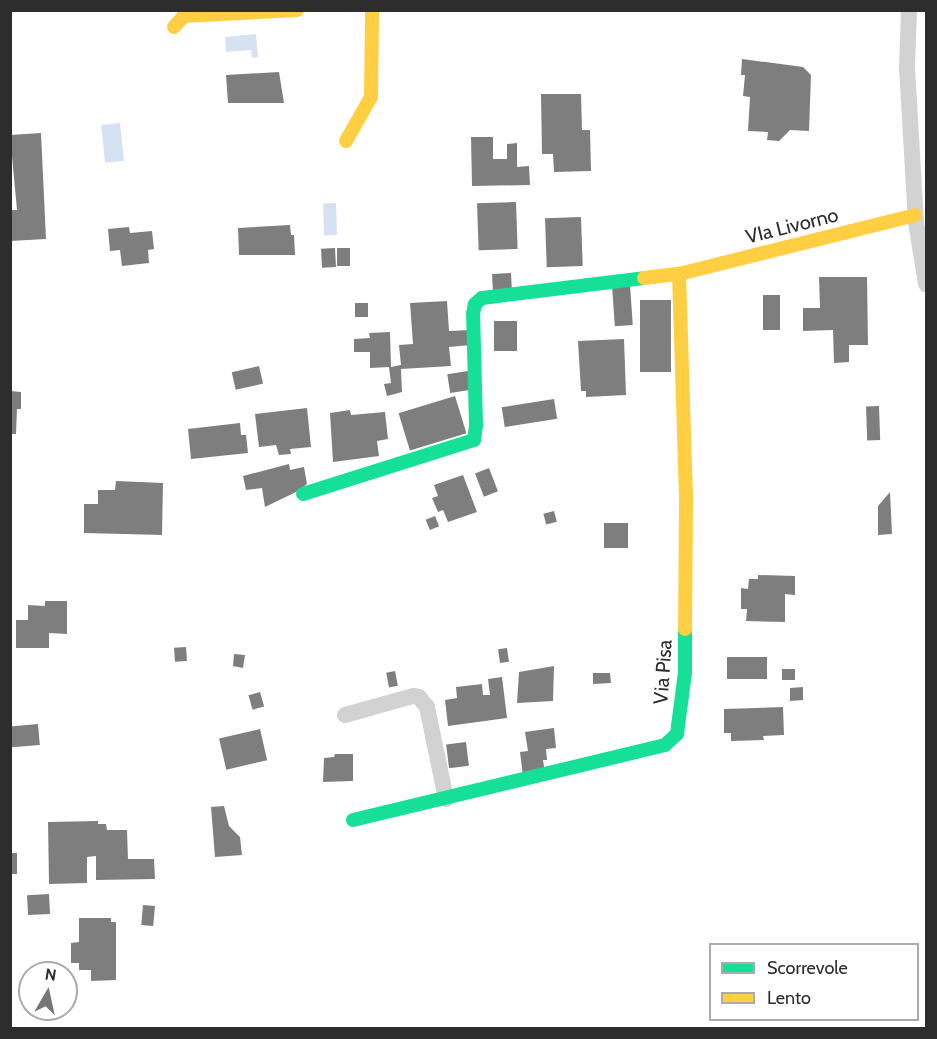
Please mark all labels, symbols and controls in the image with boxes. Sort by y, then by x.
street label: VIa Livorno [743,203,841,249]
street label: Via Pisa [649,639,677,705]
legend [709,943,919,1021]
text: Scorrevole [767,957,848,979]
north arrow [18,961,78,1021]
text: N [44,964,58,985]
text: Lento [767,987,811,1009]

